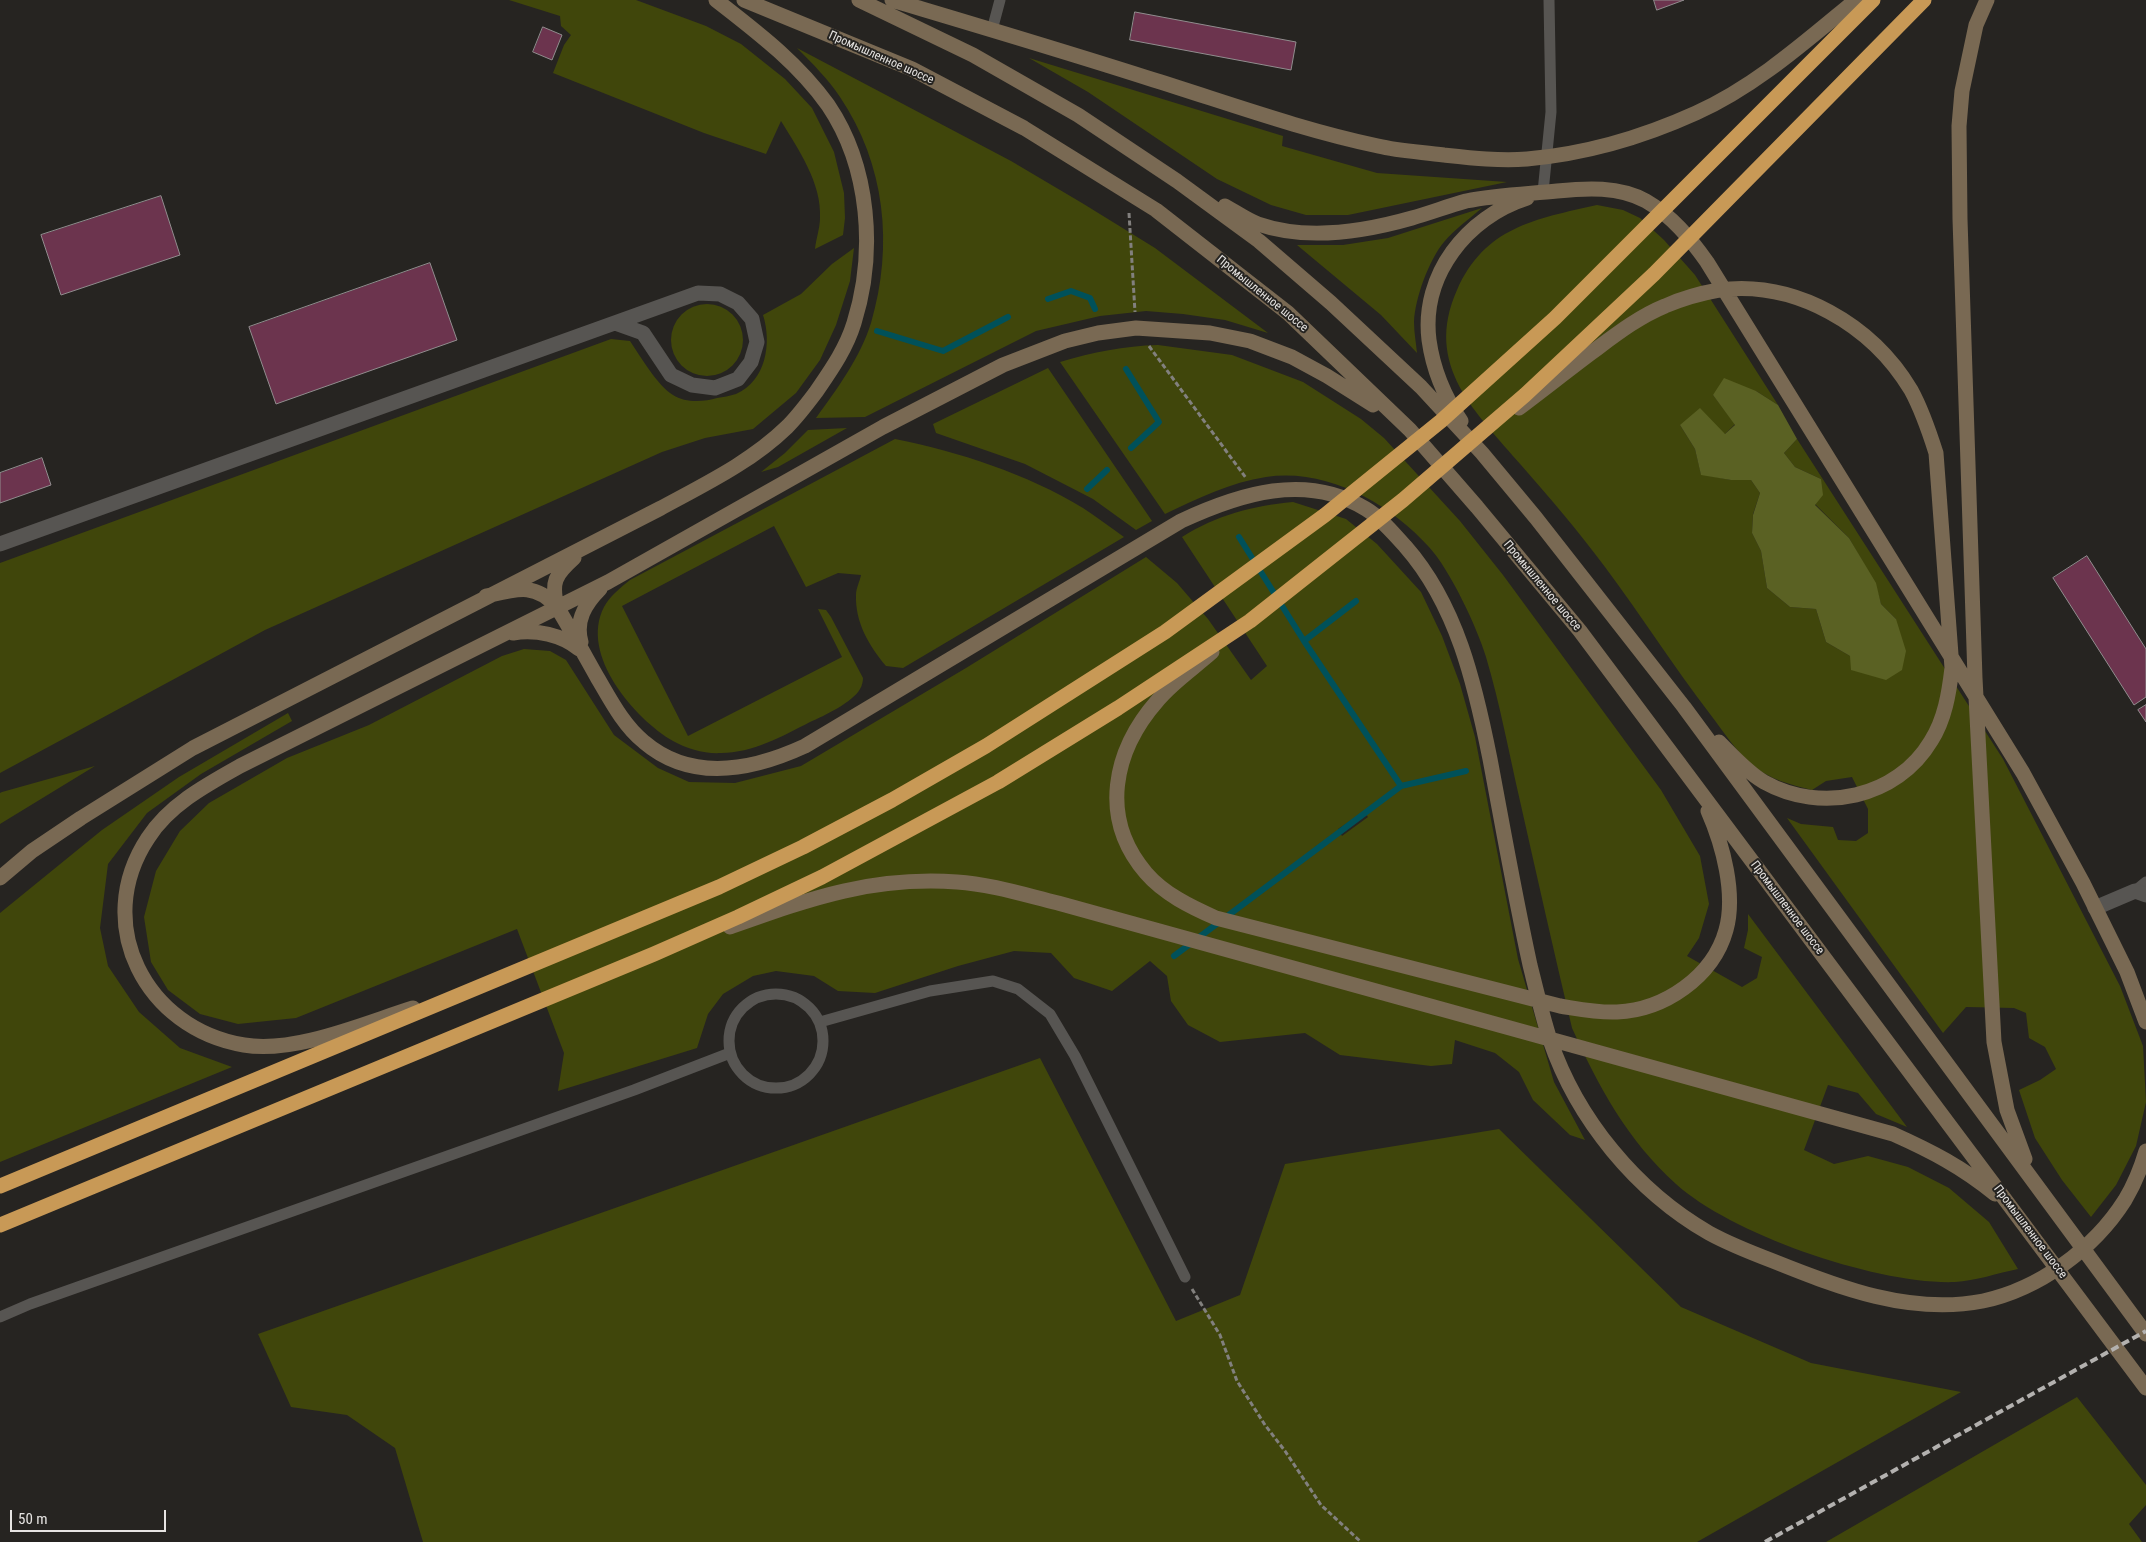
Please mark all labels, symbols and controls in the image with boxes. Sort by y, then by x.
street label: Промышленное шоссе [826,28,936,88]
street label: Промышленное шоссе [1213,253,1311,335]
street label: Промышленное шоссе [1500,538,1584,634]
street label: Промышленное шоссе [1747,858,1827,958]
street label: Промышленное шоссе [1990,1182,2070,1282]
scale bar [12,1500,169,1532]
text: 50 m [18,1510,48,1528]

